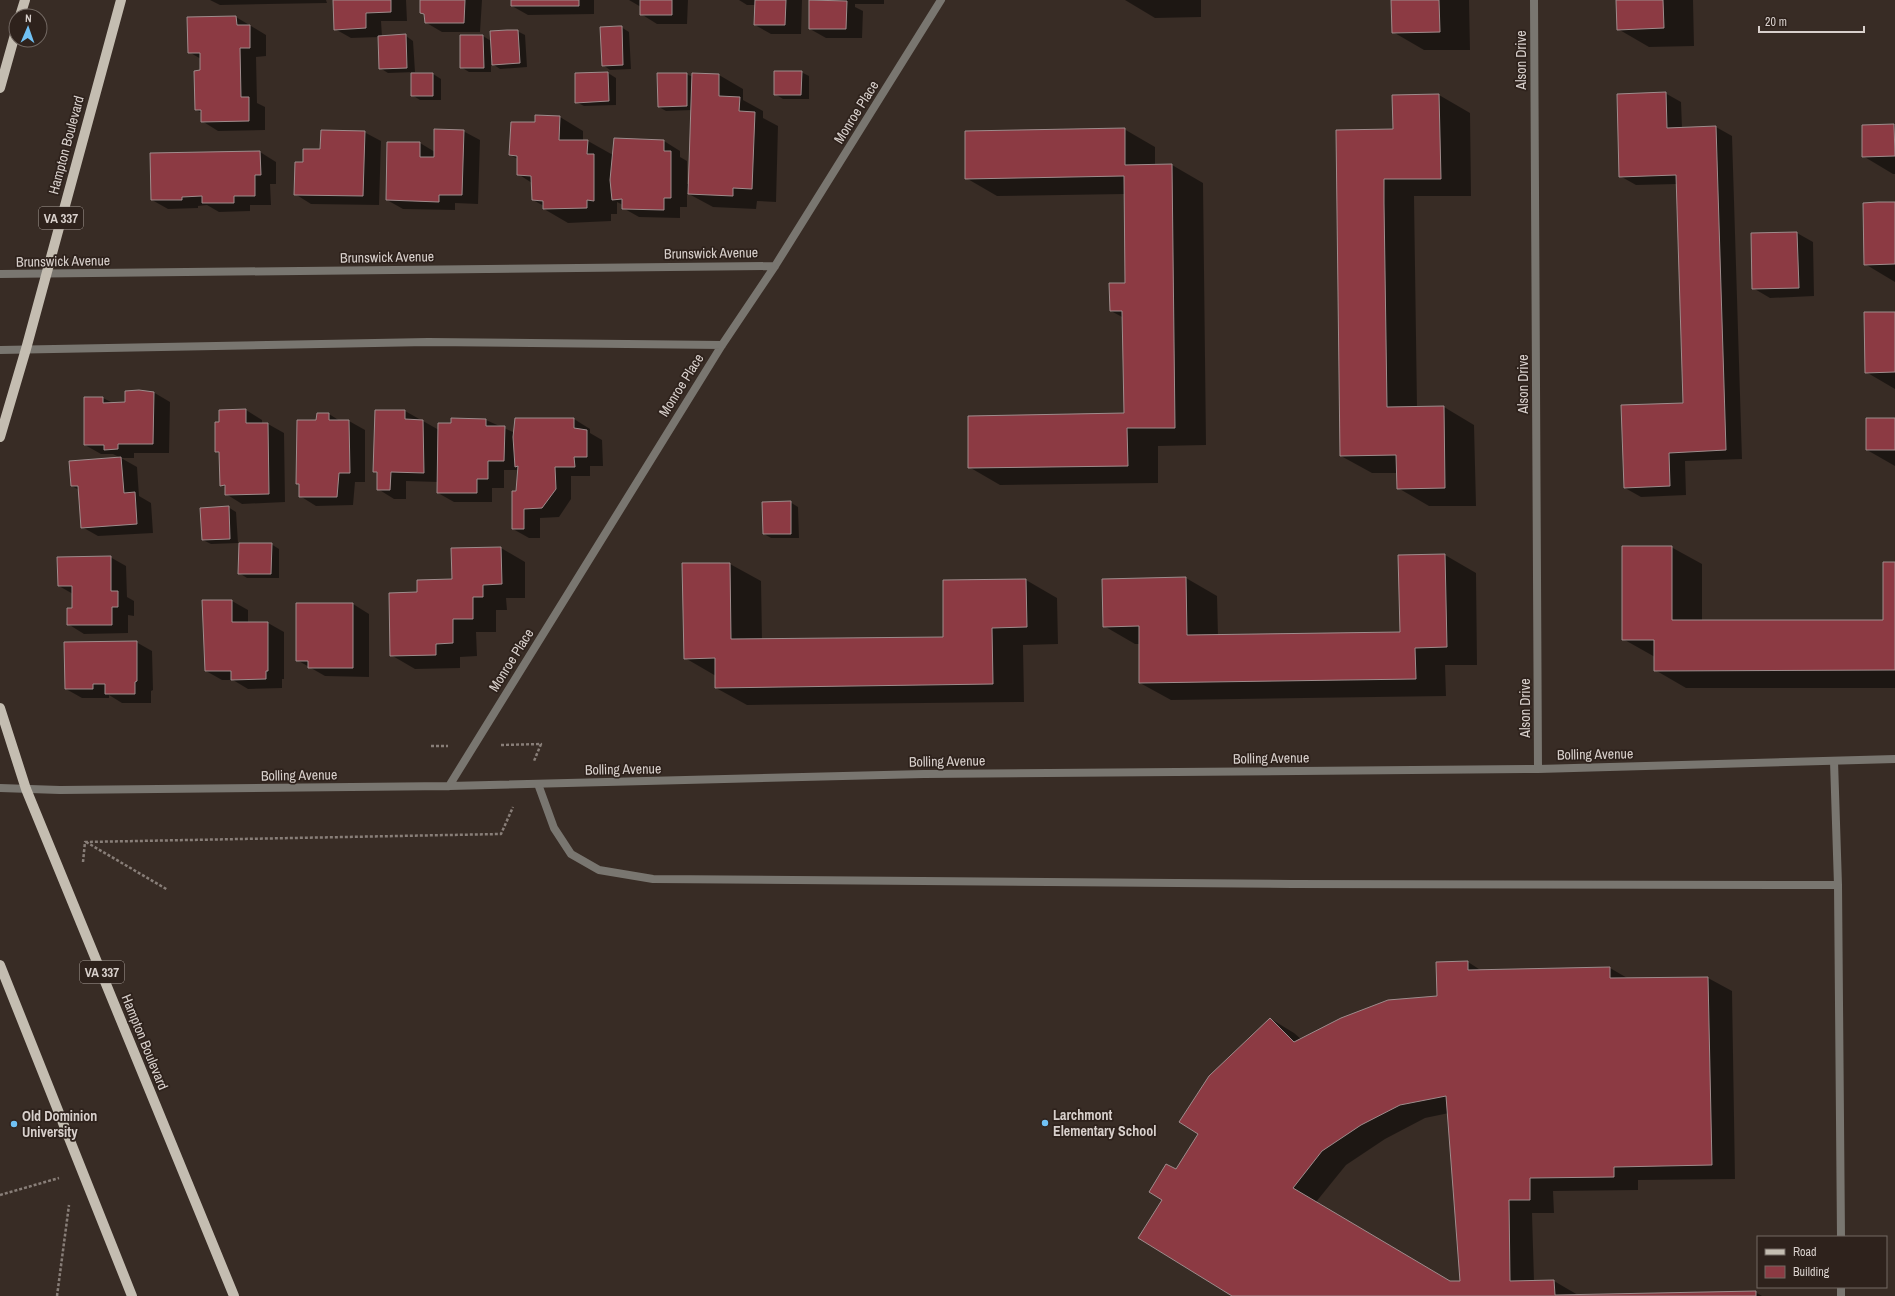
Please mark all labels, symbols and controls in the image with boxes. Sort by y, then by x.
north arrow [8,8,48,48]
scale bar [1759,8,1864,34]
text: N [25,11,32,25]
text: 20 m [1765,14,1787,30]
street label: Alson Drive [1512,30,1530,91]
street label: Monroe Place [830,77,882,147]
street label: Hampton Boulevard [44,94,88,196]
road number: VA 337 [39,207,83,229]
street label: Brunswick Avenue [664,243,758,263]
street label: Brunswick Avenue [340,247,434,267]
street label: Brunswick Avenue [16,251,110,271]
street label: Monroe Place [655,350,707,420]
street label: Alson Drive [1514,354,1532,415]
street label: Monroe Place [485,625,537,695]
street label: Alson Drive [1516,678,1534,739]
street label: Bolling Avenue [1557,744,1633,764]
street label: Bolling Avenue [1233,748,1309,768]
street label: Bolling Avenue [909,751,985,771]
street label: Bolling Avenue [585,759,661,779]
street label: Bolling Avenue [261,765,337,785]
road number: VA 337 [80,961,124,983]
street label: Hampton Boulevard [118,992,172,1092]
place label: Larchmont Elementary School [1053,1106,1156,1140]
place label: Old Dominion University [22,1107,97,1141]
marker: Larchmont Elementary School [1040,1118,1050,1128]
marker: Old Dominion University [9,1119,19,1129]
legend [1757,1236,1887,1288]
text: Road [1793,1244,1817,1260]
text: Building [1793,1264,1830,1280]

